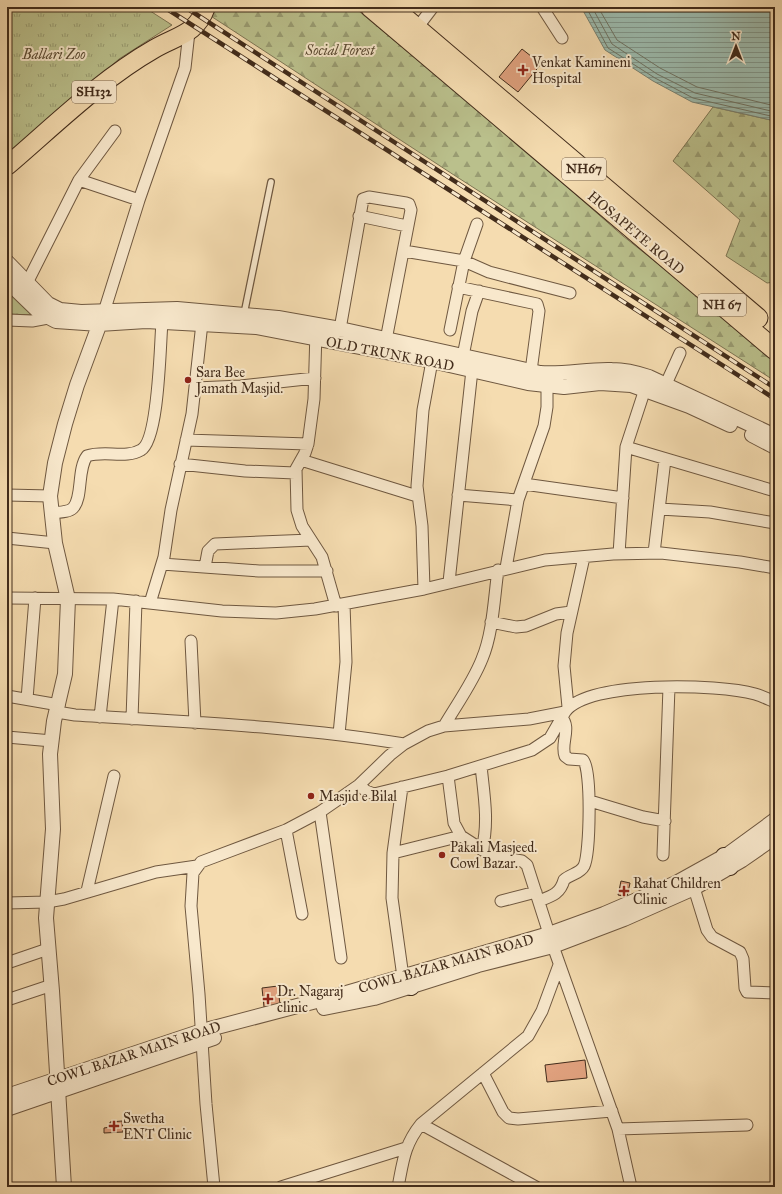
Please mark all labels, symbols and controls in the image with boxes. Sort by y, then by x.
north arrow [716,26,756,66]
text: N [731,30,741,43]
park label: Social Forest [305,42,376,59]
park label: Ballari Zoo [21,46,86,63]
place label: Venkat Kamineni Hospital [531,54,631,87]
marker: Venkat Kamineni Hospital [517,64,529,76]
road number: SH132 [72,81,116,103]
road number: NH67 [562,158,606,180]
street label: HOSAPETE ROAD [584,187,688,279]
road number: NH 67 [698,294,746,316]
street label: OLD TRUNK ROAD [324,333,456,375]
place label: Sara Bee Jamath Masjid. [194,364,283,398]
marker: Sara Bee Jamath Masjid. [183,375,193,385]
place label: Masjid e Bilal [319,788,397,805]
marker: Masjid e Bilal [306,791,316,801]
place label: Pakali Masjeed. Cowl Bazar. [450,839,537,872]
marker: Pakali Masjeed. Cowl Bazar. [437,850,447,860]
place label: Rahat Children Clinic [633,875,721,908]
marker: Rahat Children Clinic [618,885,630,897]
street label: COWL BAZAR MAIN ROAD [356,931,536,997]
place label: Dr. Nagaraj clinic [277,983,343,1016]
marker: Dr. Nagaraj clinic [262,993,274,1005]
street label: COWL BAZAR MAIN ROAD [45,1018,223,1090]
place label: Swetha ENT Clinic [123,1110,192,1143]
marker: Swetha ENT Clinic [108,1120,120,1132]

